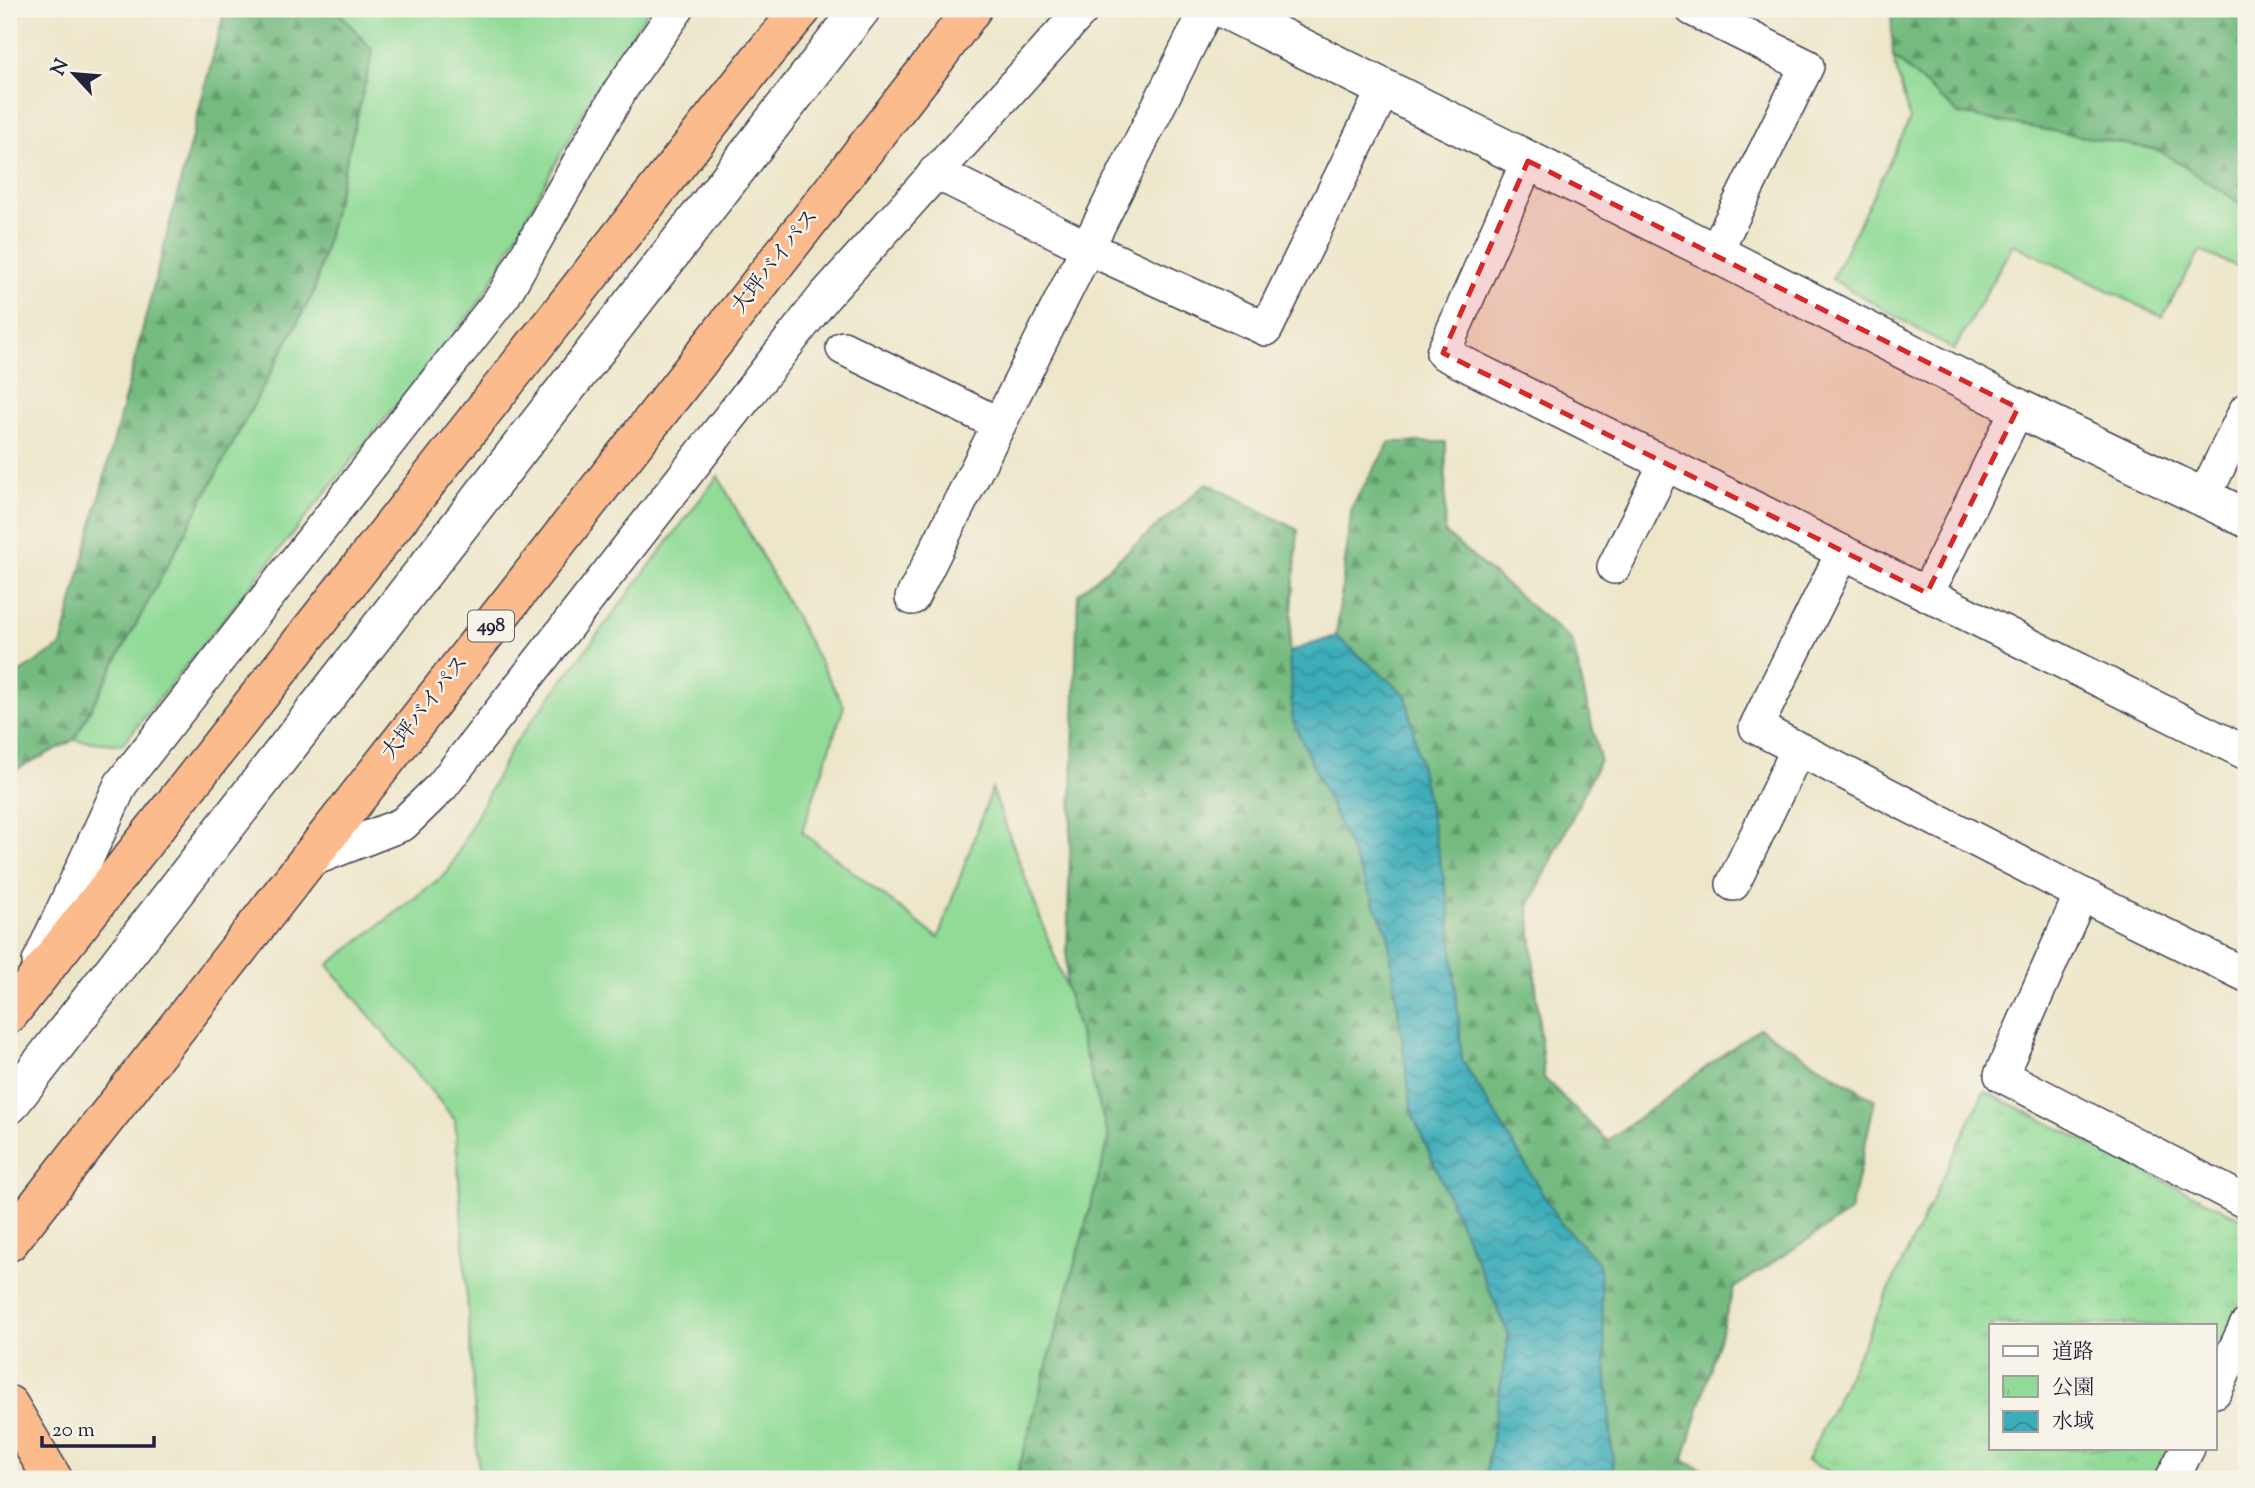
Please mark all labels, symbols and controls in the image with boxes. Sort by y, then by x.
north arrow [38,38,108,108]
text: N [46,55,76,80]
street label: 大坪バイパス [726,203,826,321]
road number: 498 [468,610,514,642]
street label: 大坪バイパス [376,649,476,767]
legend [1989,1324,2216,1450]
text: 道路 [2052,1338,2094,1368]
text: 公園 [2052,1374,2094,1404]
scale bar [42,1404,154,1448]
text: 水域 [2052,1408,2094,1438]
text: 20 m [52,1416,95,1446]

